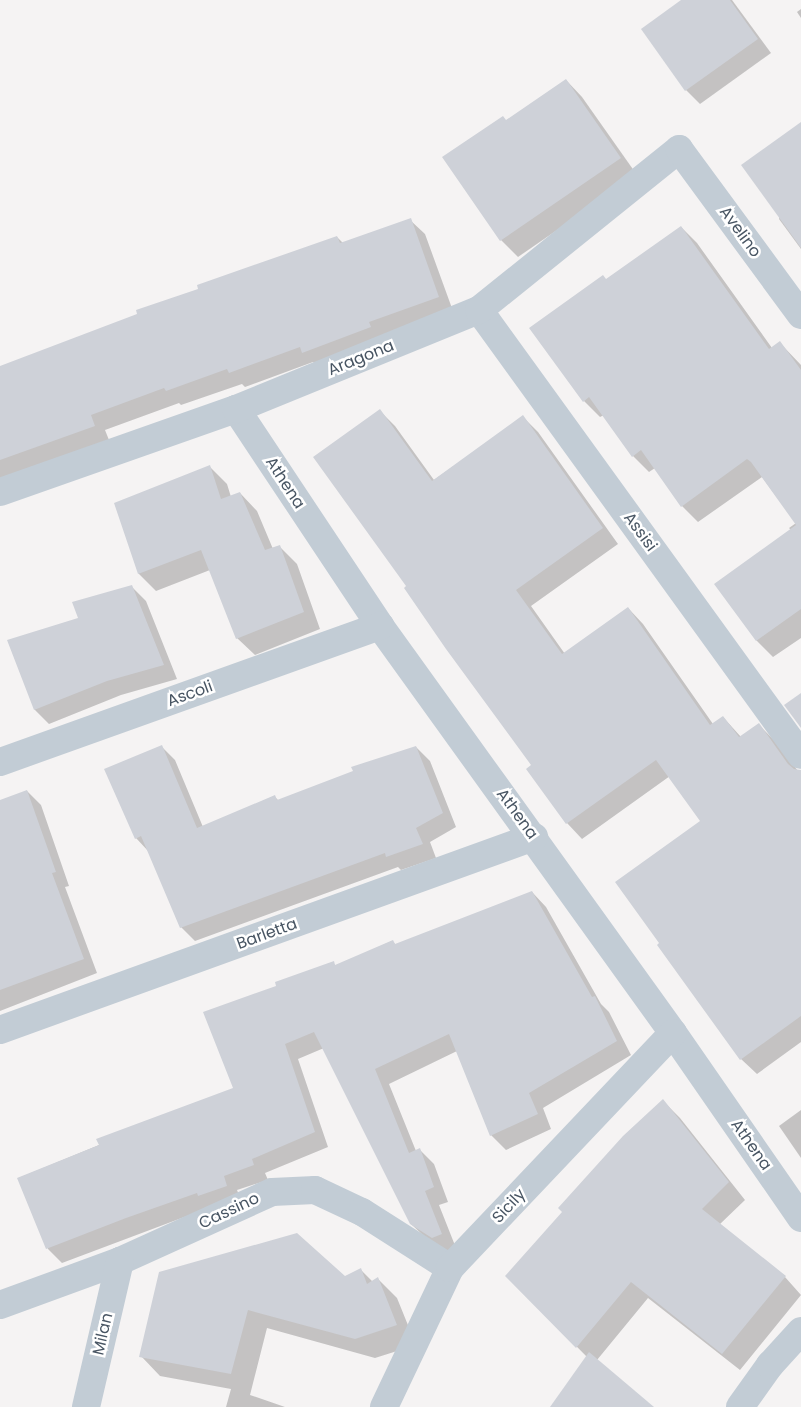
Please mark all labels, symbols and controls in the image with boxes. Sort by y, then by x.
street label: Avelino [715,203,765,261]
street label: Aragona [325,336,397,380]
street label: Athena [261,454,309,512]
street label: Assisi [619,509,661,555]
street label: Ascoli [165,677,215,711]
street label: Athena [492,785,542,843]
street label: Barletta [234,914,300,954]
street label: Athena [727,1116,775,1174]
street label: Sicily [488,1185,530,1227]
street label: Cassino [196,1189,262,1233]
street label: Milan [89,1311,117,1357]

